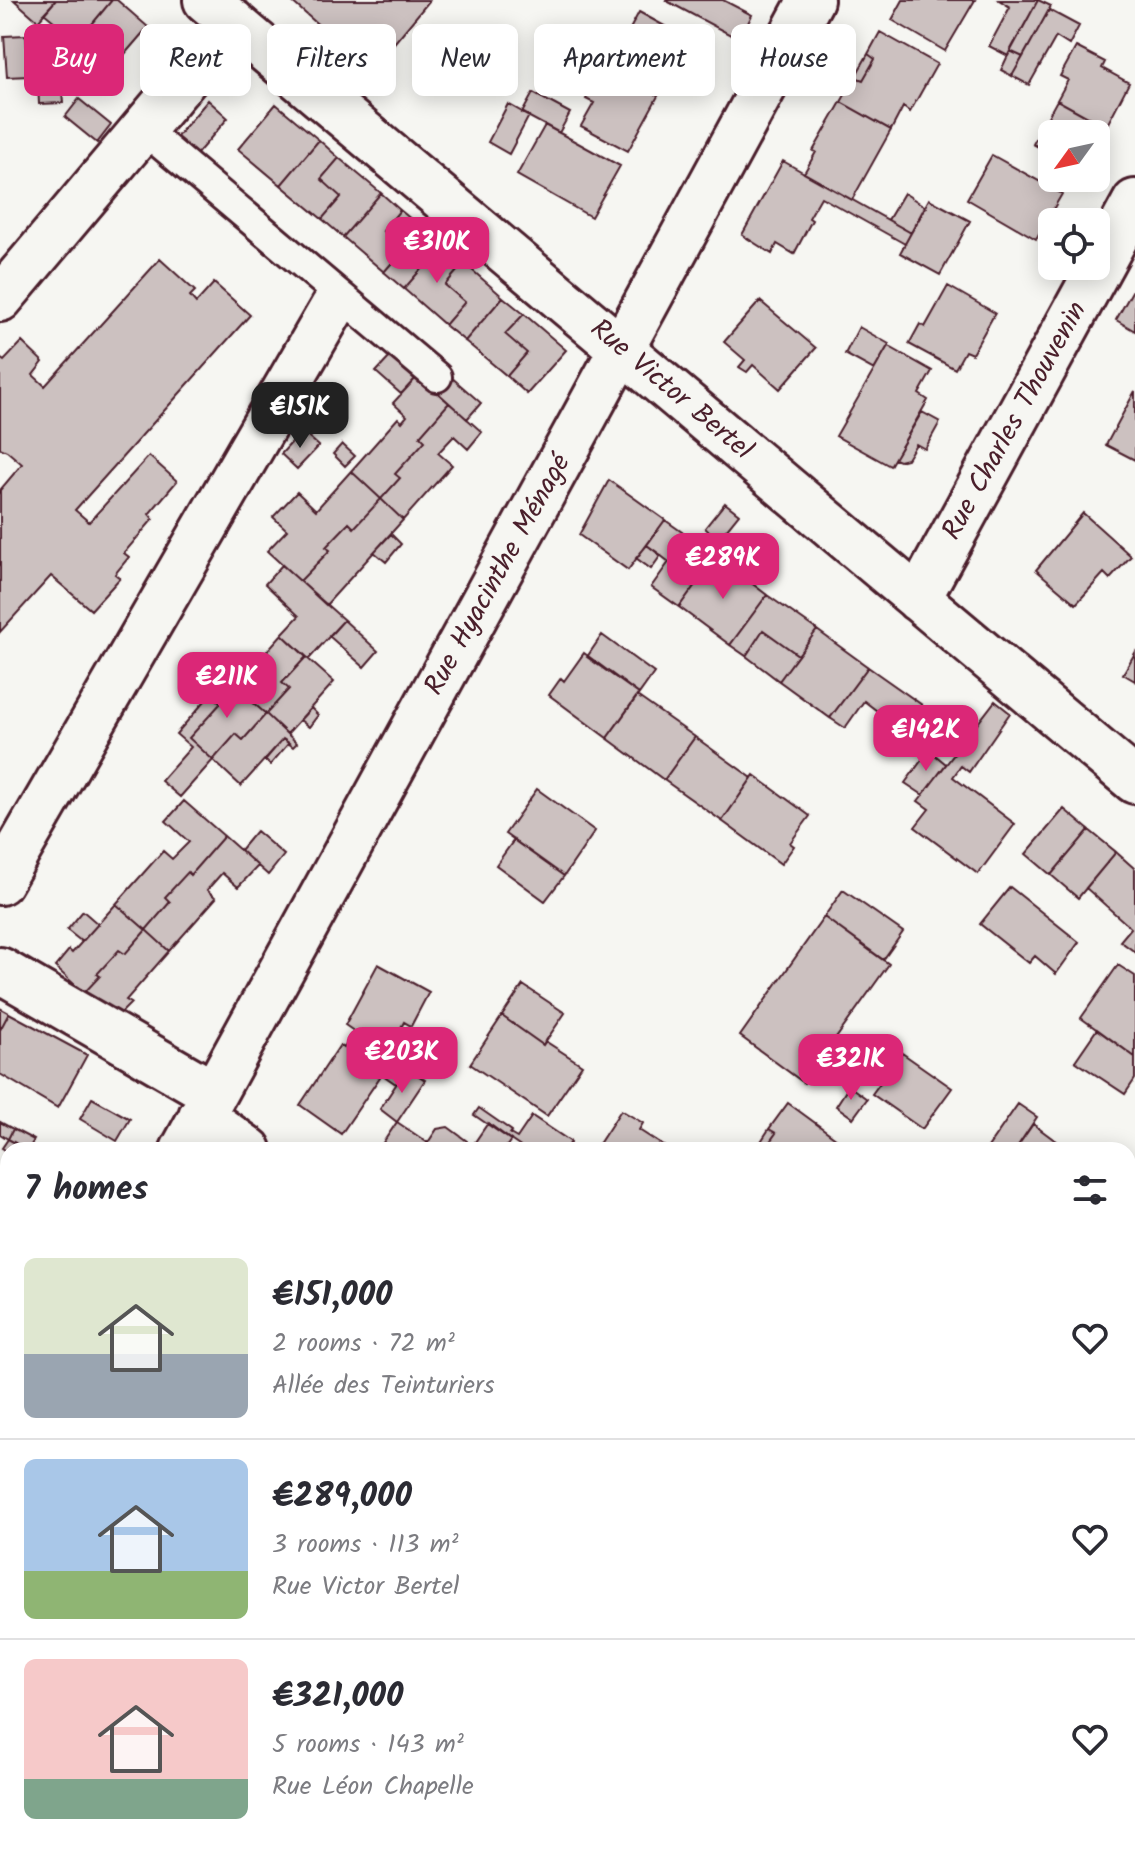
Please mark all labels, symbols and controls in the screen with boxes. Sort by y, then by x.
chip: Buy [24,24,124,96]
chip: Rent [140,24,251,96]
chip: Filters [267,24,396,96]
chip: New [412,24,518,96]
chip: Apartment [534,24,715,96]
chip: House [731,24,856,96]
north arrow [1038,120,1110,192]
map controls [1038,120,1110,280]
button: locate [1038,208,1110,280]
pin: €310K [381,217,493,285]
text: €310K [403,222,471,264]
street label: Rue Charles Thouvenin [930,293,1100,549]
street label: Rue Victor Bertel [579,308,763,472]
pin: €151K [244,382,356,450]
text: €151K [270,387,331,429]
street label: Rue Hyacinthe Ménagé [413,444,584,704]
pin: €289K [667,533,779,601]
text: €289K [685,538,761,580]
pin: €211K [171,652,283,720]
text: €211K [196,657,259,699]
pin: €142K [870,705,982,773]
text: €142K [891,710,961,752]
pin: €203K [346,1027,458,1095]
text: €203K [365,1032,439,1074]
pin: €321K [795,1034,907,1102]
text: €321K [816,1039,886,1081]
text: 7 homes [24,1163,148,1217]
icon: filters [1068,1168,1112,1212]
text: €151,000 [272,1269,393,1323]
icon: home [88,1290,184,1386]
icon: heart [1068,1316,1112,1360]
text: 2 rooms · 72 m² [272,1323,455,1365]
text: Allée des Teinturiers [272,1365,495,1407]
text: €289,000 [272,1470,412,1524]
icon: home [88,1491,184,1587]
icon: heart [1068,1517,1112,1561]
text: 3 rooms · 113 m² [272,1524,459,1566]
text: Rue Victor Bertel [272,1566,459,1608]
text: €321,000 [272,1670,403,1724]
icon: home [88,1691,184,1787]
icon: heart [1068,1717,1112,1761]
text: 5 rooms · 143 m² [272,1724,464,1766]
text: Rue Léon Chapelle [272,1766,474,1808]

